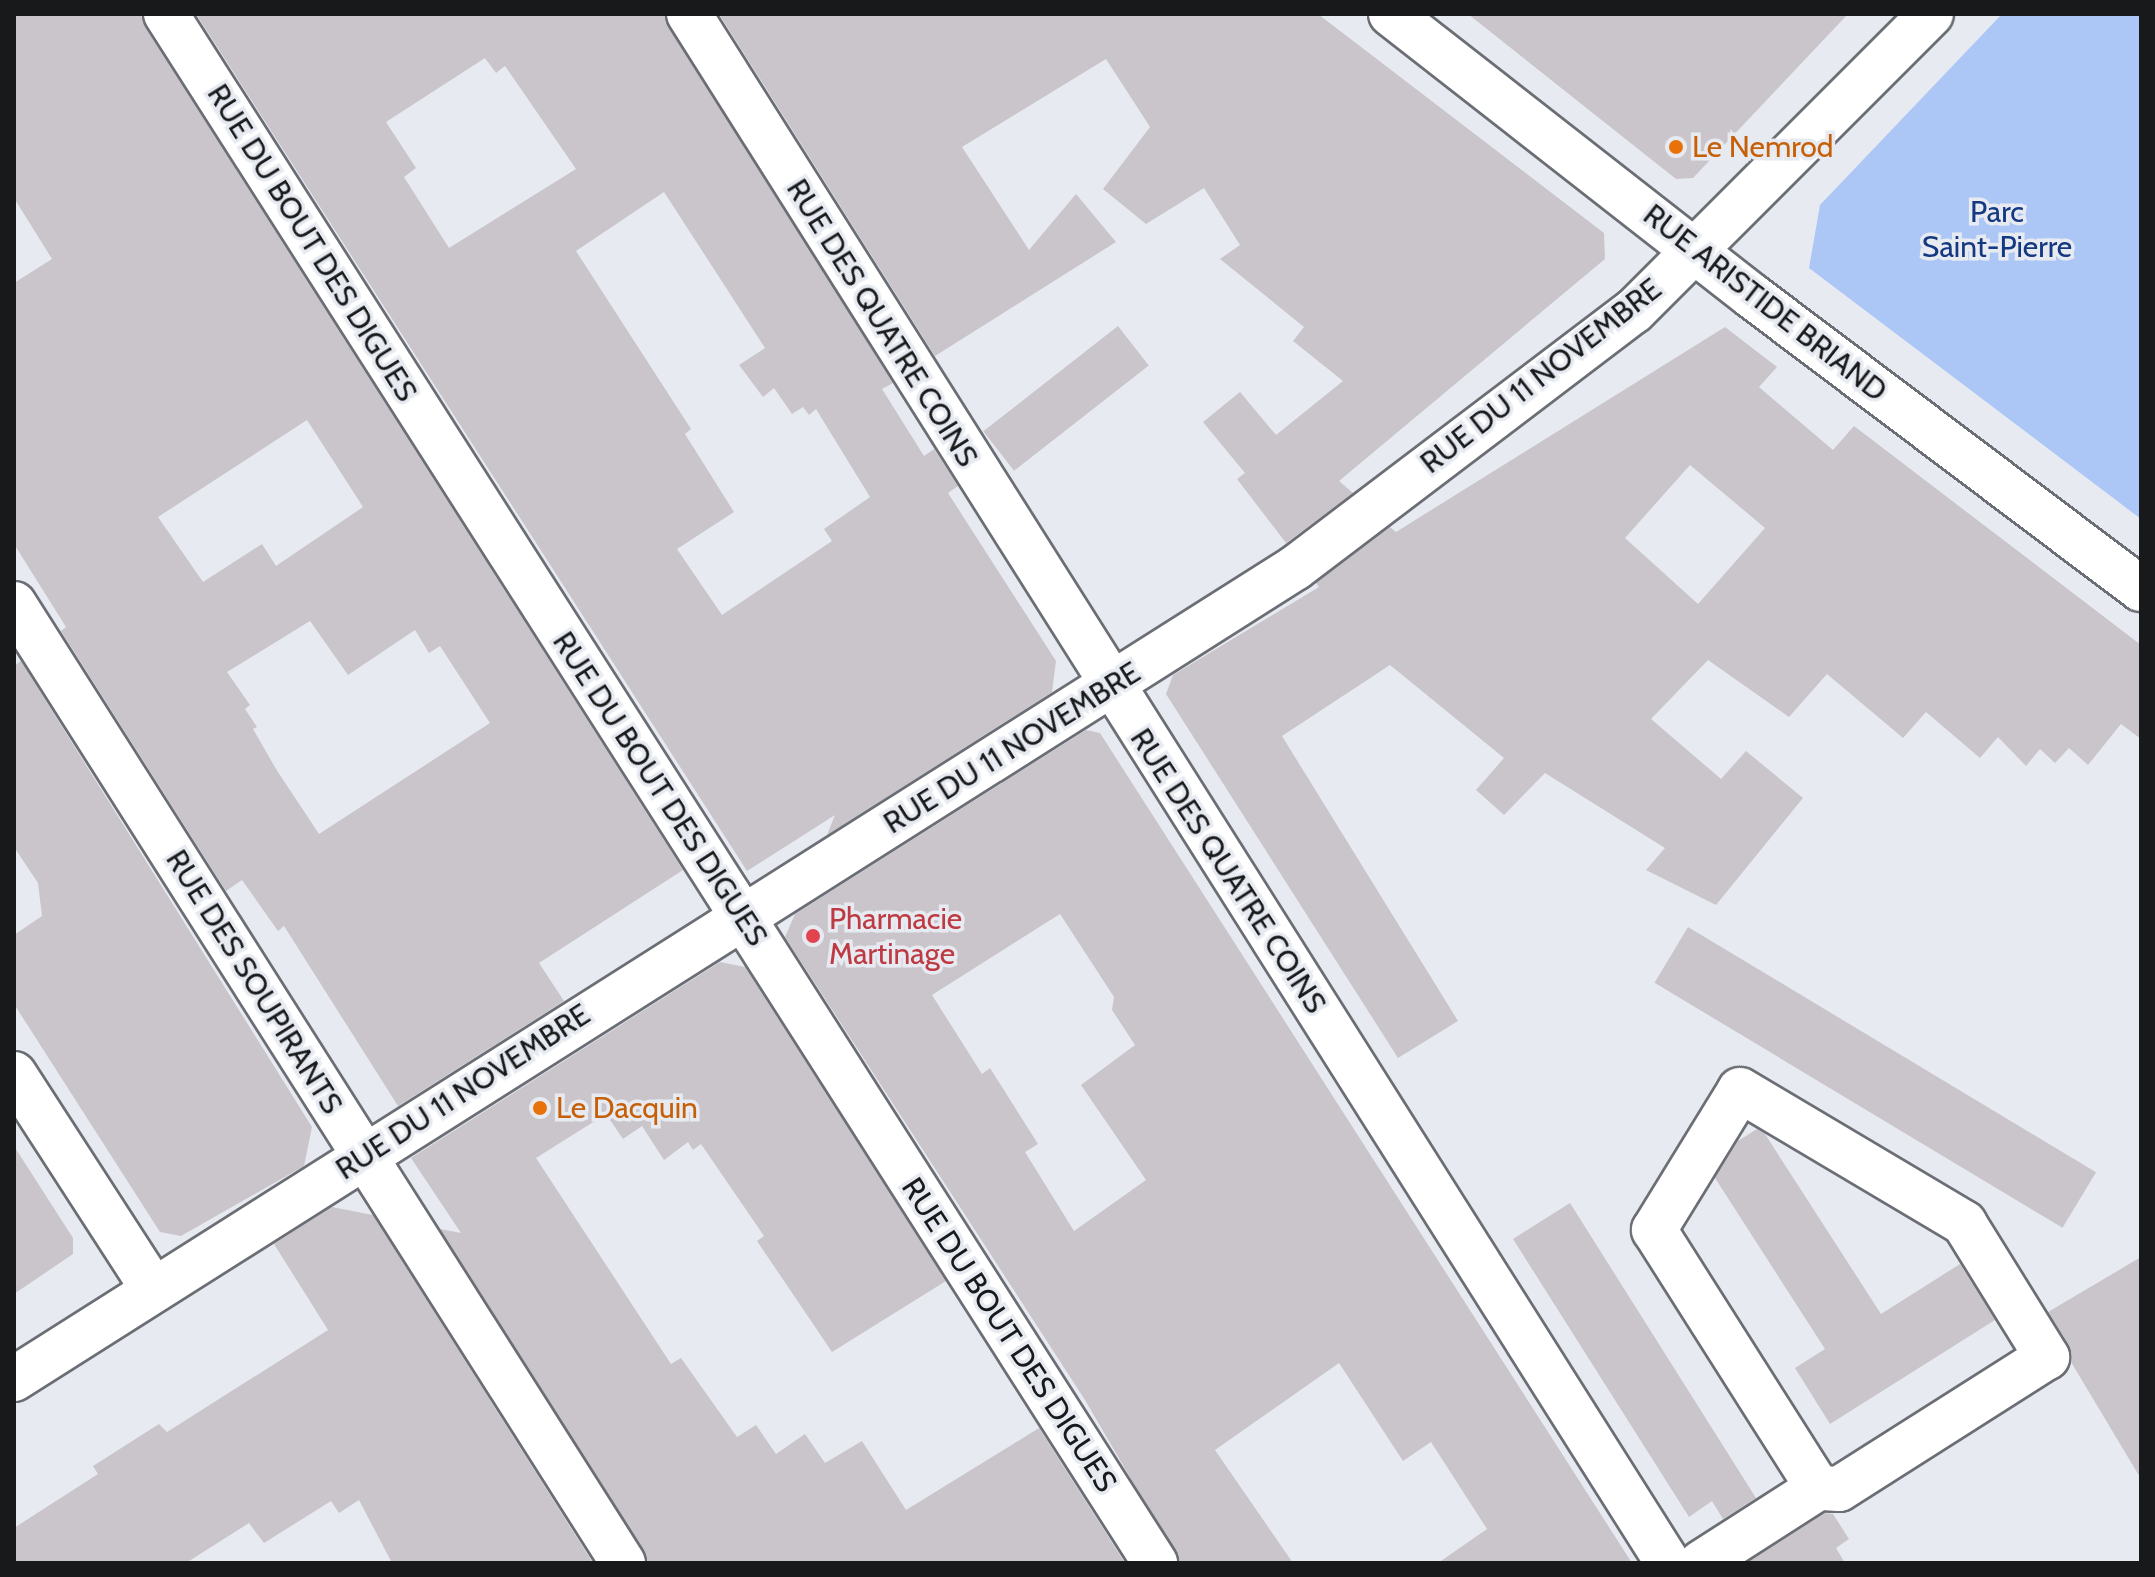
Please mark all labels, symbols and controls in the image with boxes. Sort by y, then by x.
street label: RUE DU BOUT DES DIGUES [199,78,425,408]
place label: Le Nemrod [1692,129,1833,165]
marker: Le Nemrod [1667,138,1685,156]
street label: RUE DES QUATRE COINS [779,173,985,473]
park label: Parc Saint-Pierre [1922,194,2072,264]
street label: RUE ARISTIDE BRIAND [1636,197,1894,409]
street label: RUE DU 11 NOVEMBRE [1414,271,1668,481]
street label: RUE DU BOUT DES DIGUES [545,625,775,953]
street label: RUE DU 11 NOVEMBRE [877,654,1147,842]
street label: RUE DES QUATRE COINS [1122,722,1334,1020]
street label: RUE DES SOUPIRANTS [158,843,350,1121]
place label: Pharmacie Martinage [829,901,962,972]
marker: Pharmacie Martinage [804,927,822,945]
street label: RUE DU 11 NOVEMBRE [329,996,597,1188]
place label: Le Dacquin [556,1090,698,1126]
marker: Le Dacquin [531,1099,549,1117]
street label: RUE DU BOUT DES DIGUES [894,1171,1124,1499]

